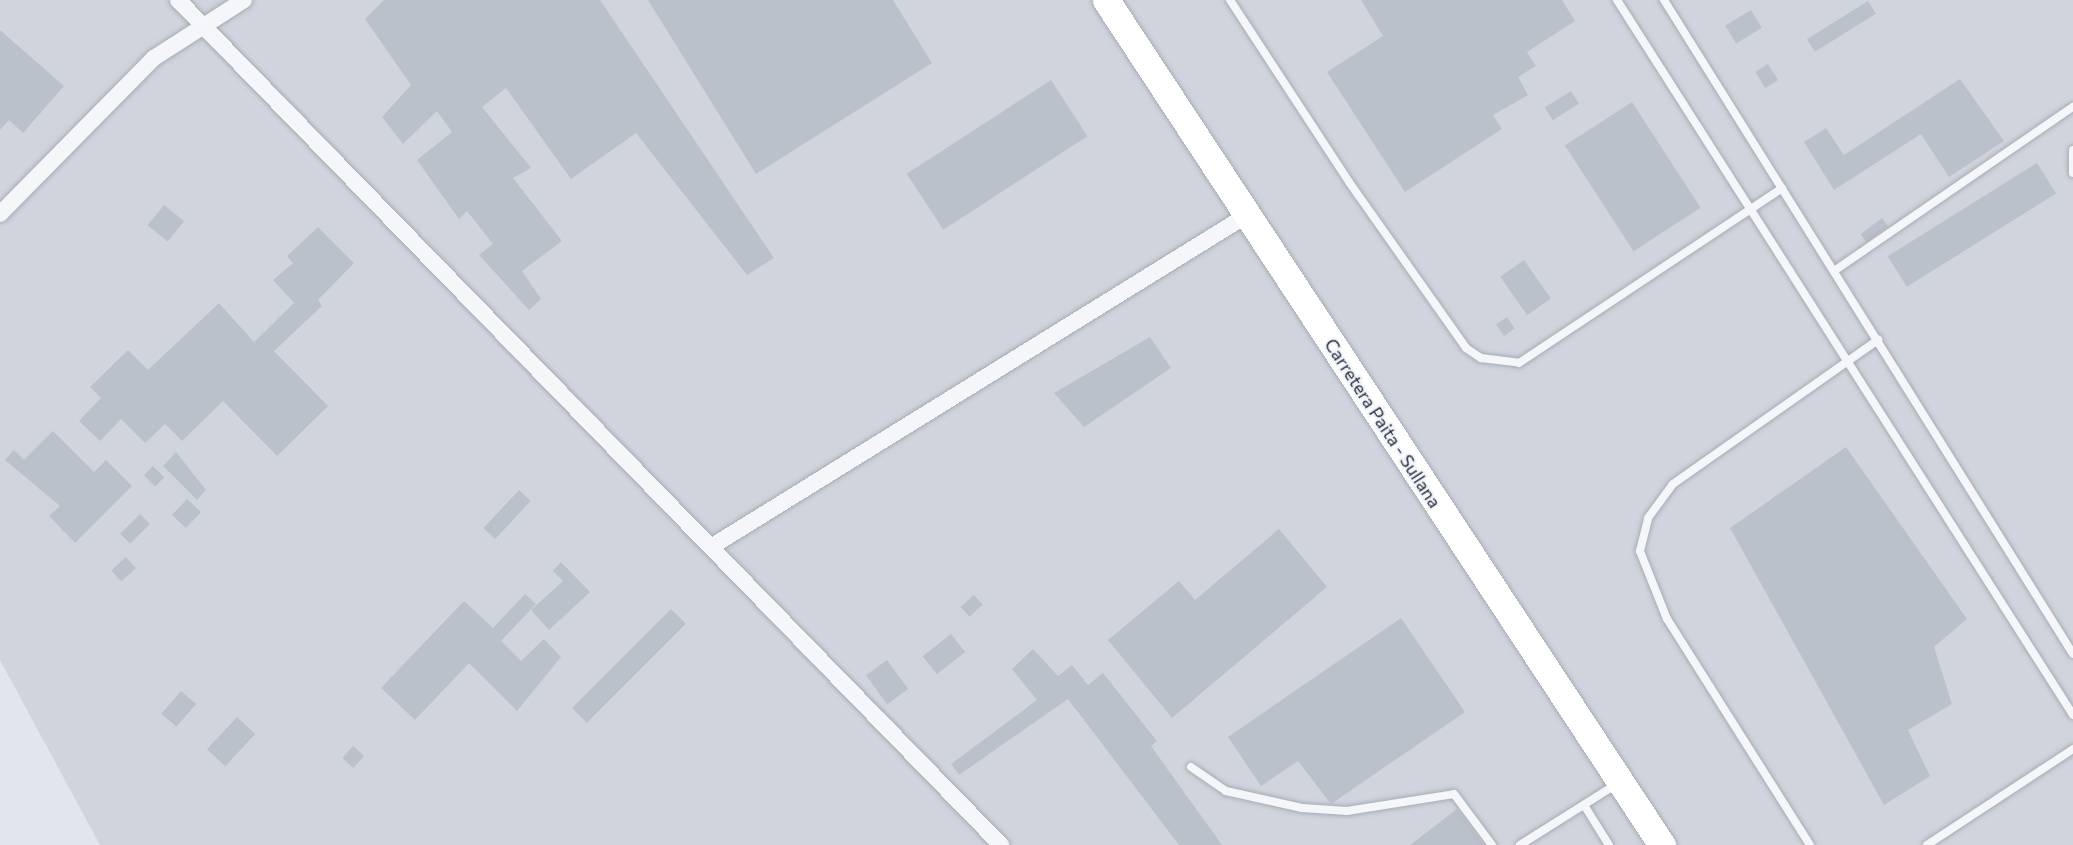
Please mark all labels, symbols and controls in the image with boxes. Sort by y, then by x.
street label: Carretera Paita - Sullana [1320,334,1446,512]

